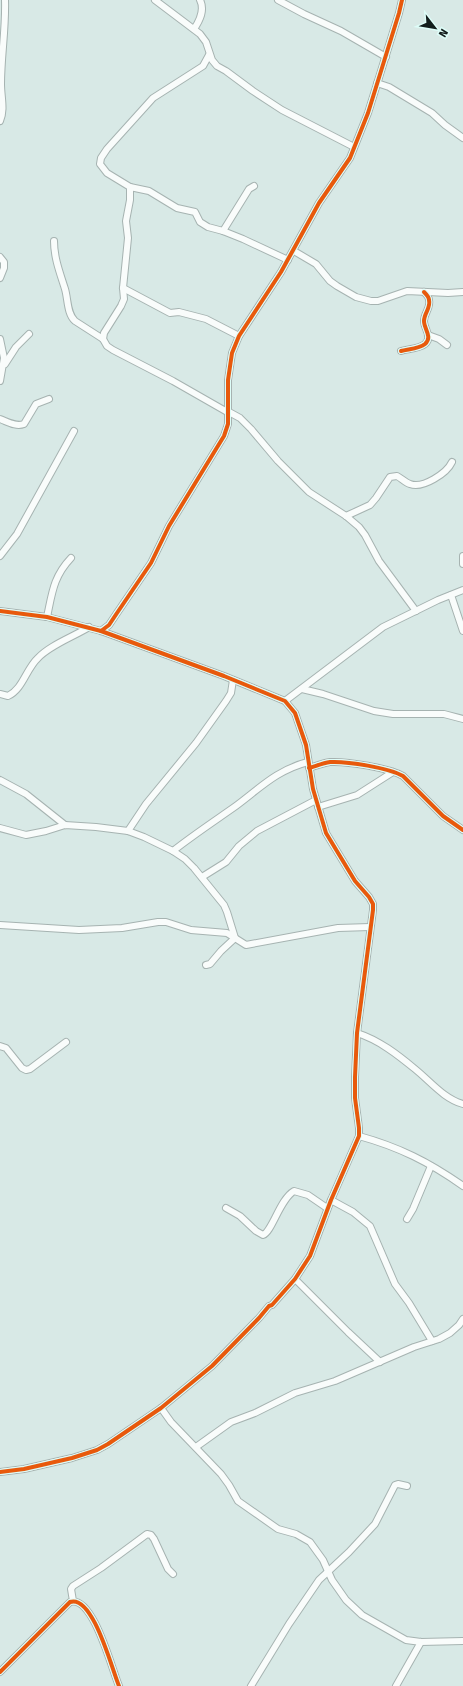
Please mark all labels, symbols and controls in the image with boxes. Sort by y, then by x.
north arrow [415,8,455,48]
text: N [436,26,451,39]

